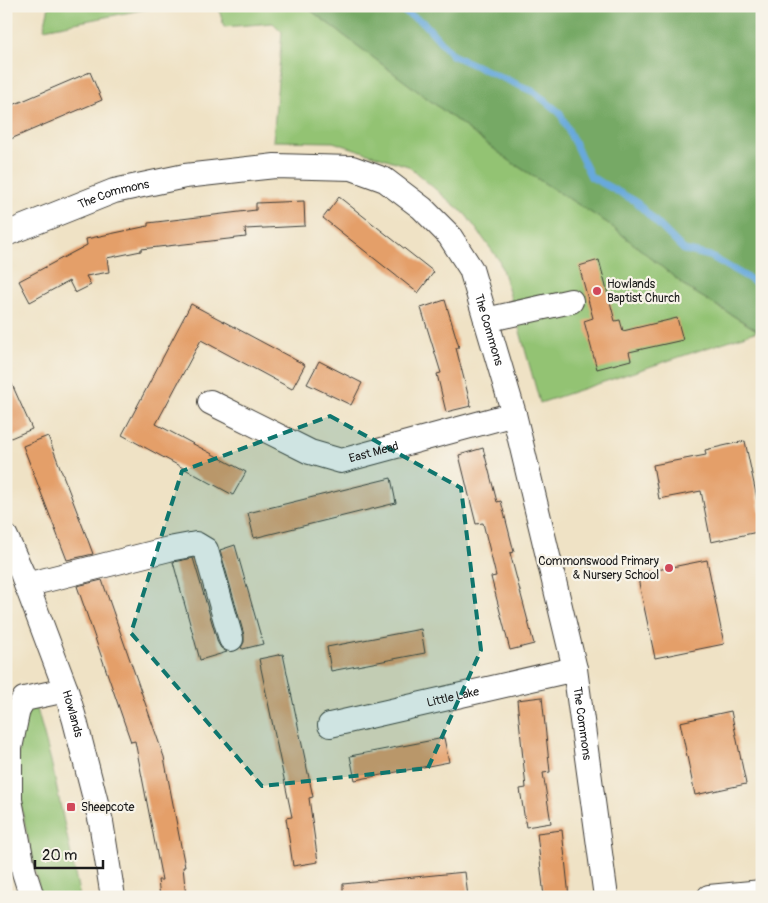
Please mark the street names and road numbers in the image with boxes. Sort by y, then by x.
street label: The Commons [76,176,151,212]
street label: The Commons [471,292,507,368]
street label: East Mead [347,438,400,466]
street label: Little Lake [425,684,481,710]
street label: The Commons [570,686,595,762]
street label: Howlands [59,688,87,739]

